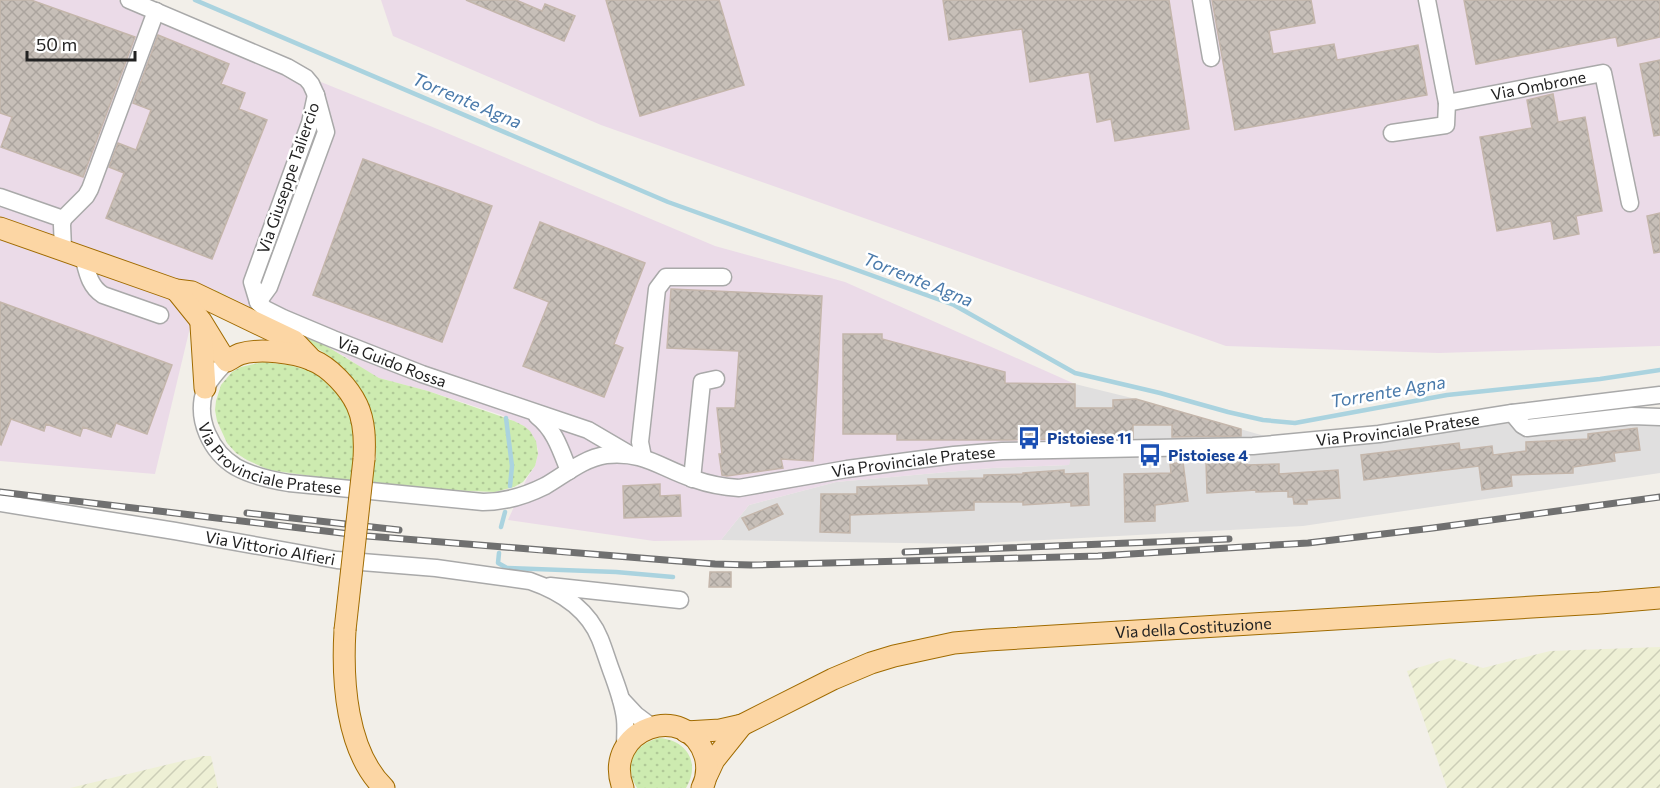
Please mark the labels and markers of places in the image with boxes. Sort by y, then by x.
bus stop icon: Pistoiese 11 [1016,425,1042,451]
place label: Pistoiese 11 [1047,428,1132,447]
bus stop icon: Pistoiese 4 [1137,442,1163,468]
place label: Pistoiese 4 [1168,445,1248,464]

